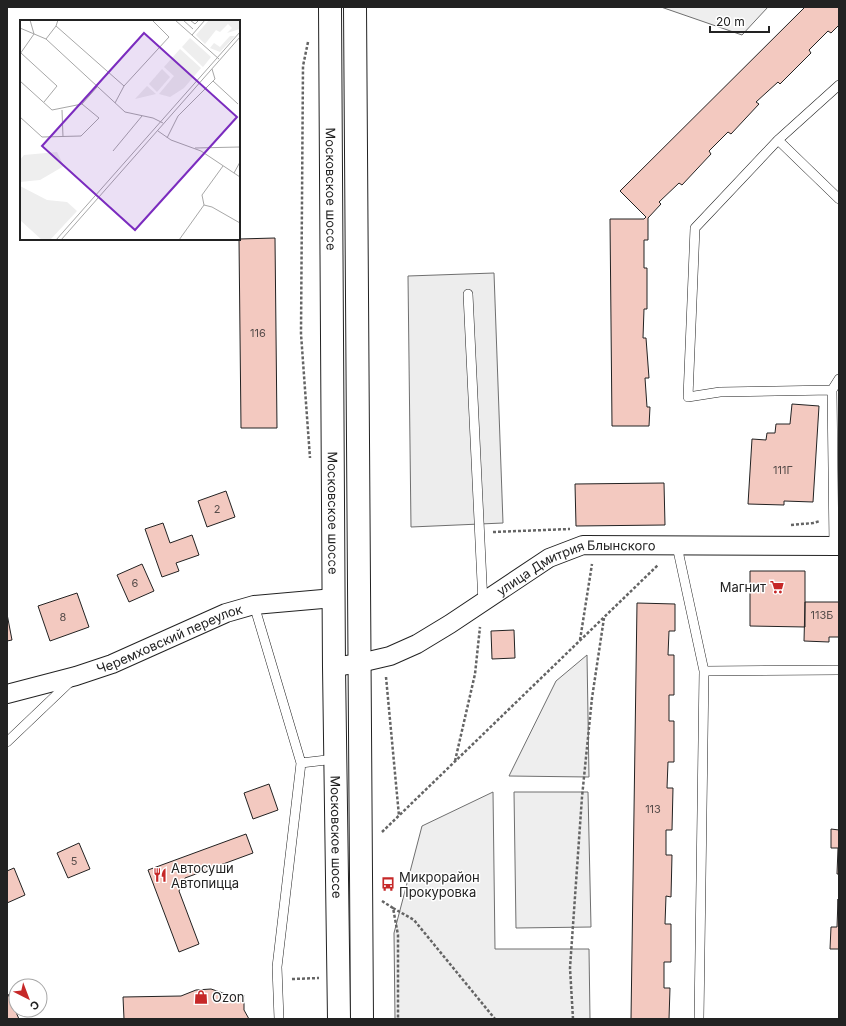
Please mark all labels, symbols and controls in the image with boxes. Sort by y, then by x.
scale bar [710,8,769,34]
text: 20 m [716,14,745,29]
inset map [20,20,240,240]
street label: Московское шоссе [323,127,339,251]
house number: 116 [250,326,266,340]
street label: Московское шоссе [325,451,341,575]
house number: 111Г [773,463,793,477]
house number: 2 [214,502,220,516]
street label: улица Дмитрия Блынского [494,537,656,599]
house number: 6 [132,576,139,590]
place label: Магнит [720,579,766,595]
supermarket icon: Магнит [769,579,785,595]
street label: Черемховский переулок [94,601,244,677]
house number: 113Б [811,608,833,622]
house number: 8 [60,610,67,624]
street label: Московское шоссе [328,775,345,899]
house number: 113 [645,802,661,816]
house number: 5 [71,854,78,868]
place label: Автосуши Автопицца [171,860,239,891]
restaurant icon: Автосуши Автопицца [152,867,168,883]
place label: Микрорайон Прокуровка [399,869,480,900]
bus stop icon: Микрорайон Прокуровка [380,876,396,892]
north arrow [8,978,48,1018]
shop icon: Ozon [193,989,209,1005]
place label: Ozon [212,989,244,1005]
text: С [27,998,42,1013]

